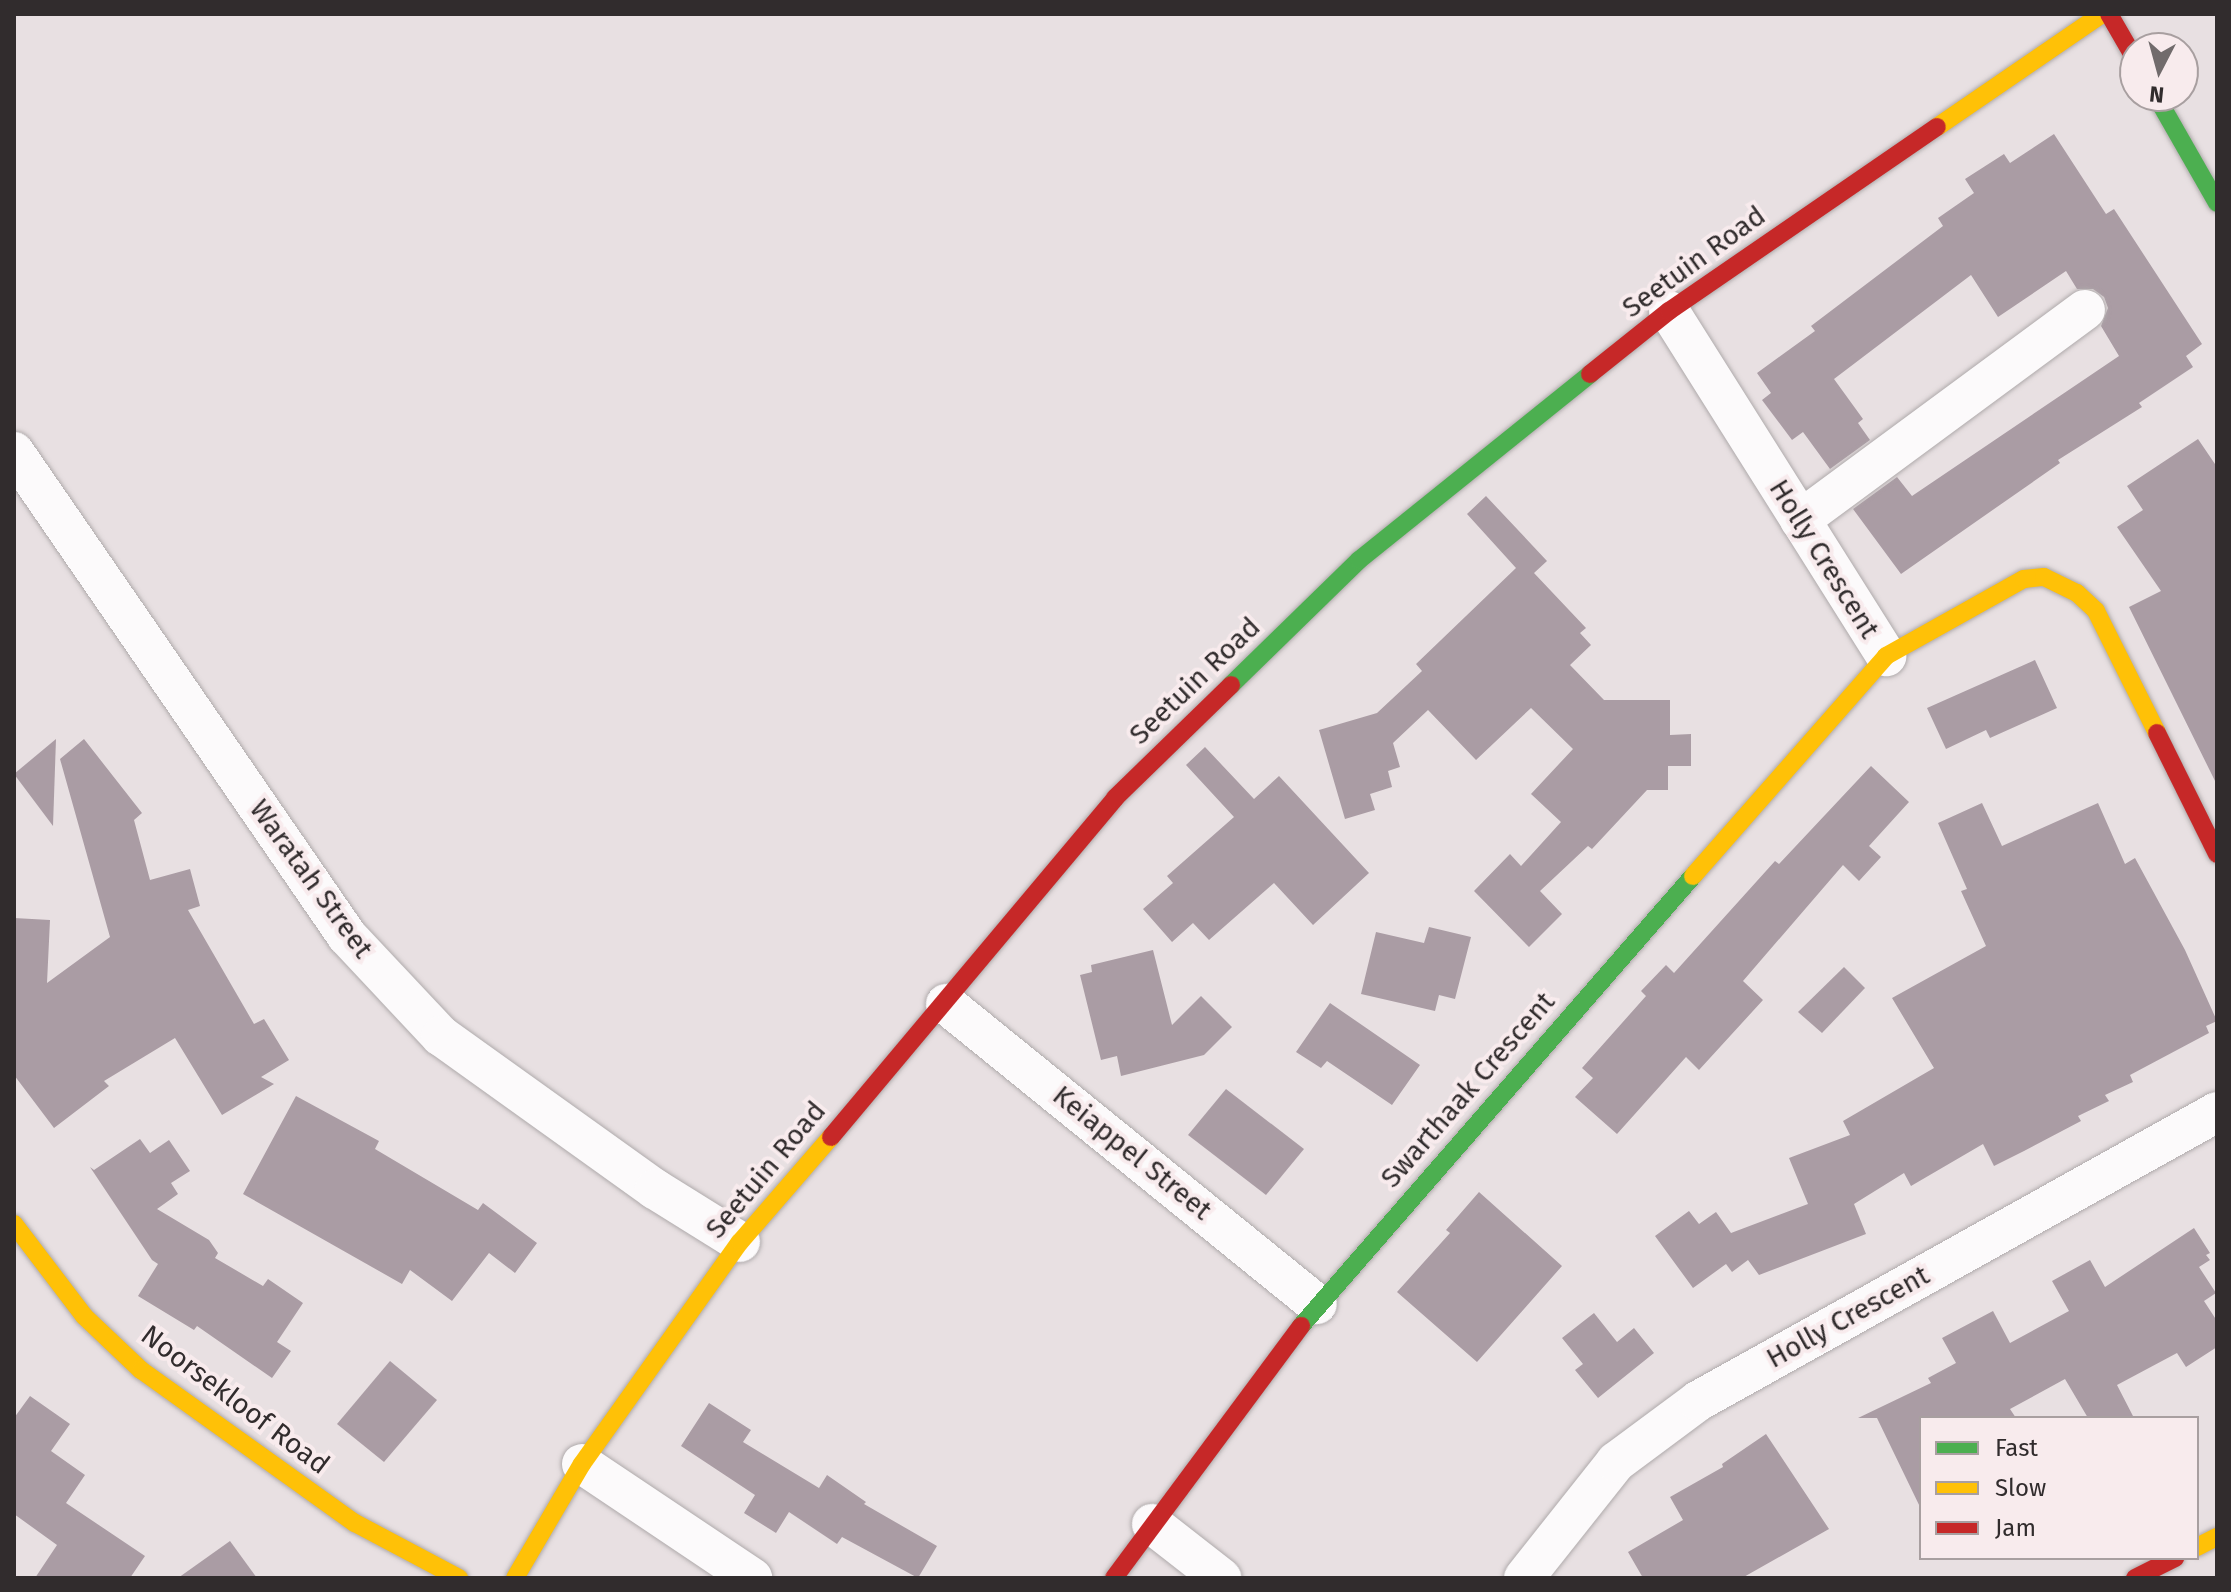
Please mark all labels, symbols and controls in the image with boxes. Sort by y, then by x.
north arrow [2119,32,2199,112]
text: N [2148,80,2165,109]
street label: Seetuin Road [1616,199,1772,325]
street label: Holly Crescent [1762,473,1886,645]
street label: Seetuin Road [1123,610,1267,752]
street label: Waratah Street [242,793,380,965]
street label: Swarthaak Crescent [1374,985,1562,1195]
street label: Keiappel Street [1046,1079,1218,1227]
street label: Seetuin Road [699,1095,833,1245]
street label: Holly Crescent [1761,1258,1935,1376]
street label: Noorsekloof Road [134,1318,336,1482]
legend [1919,1416,2199,1560]
text: Fast [1995,1434,2038,1462]
text: Slow [1995,1474,2046,1502]
text: Jam [1995,1514,2036,1542]

